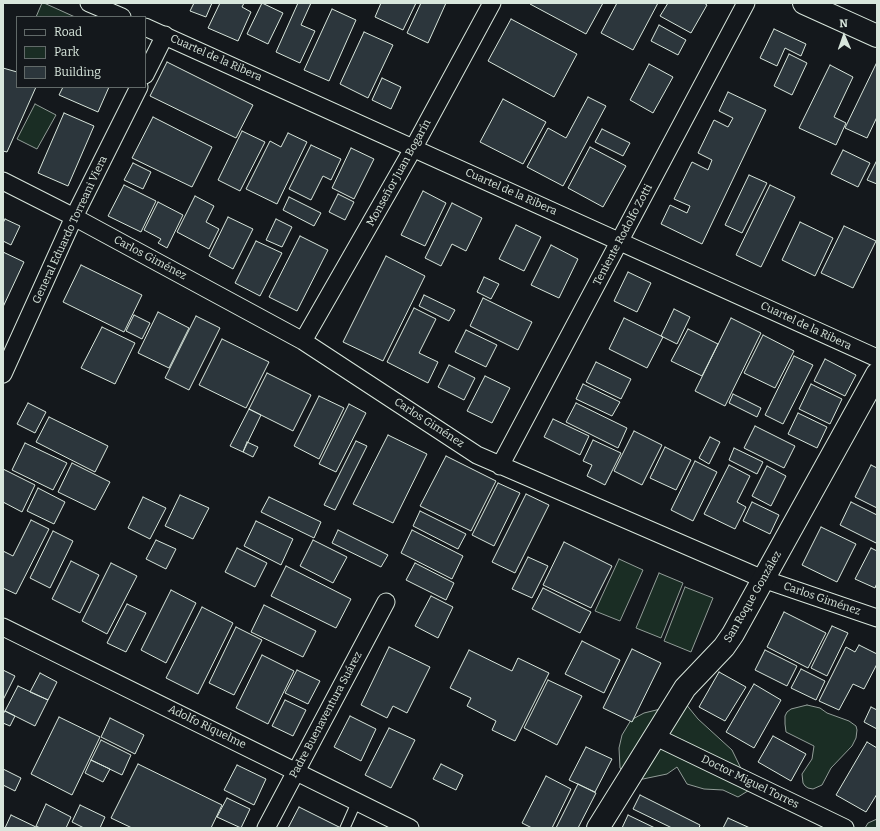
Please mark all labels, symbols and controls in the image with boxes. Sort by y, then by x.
legend [16,16,146,88]
north arrow [824,16,864,56]
text: N [839,17,848,30]
text: Road [54,25,82,39]
street label: Cuartel de la Ribera [168,32,264,84]
text: Park [54,45,79,59]
text: Building [54,65,101,79]
street label: Monseñor Juan Bogarín [364,117,434,229]
street label: General Eduardo Torreani Viera [30,154,110,306]
street label: Cuartel de la Ribera [463,166,559,218]
street label: Teniente Rodolfo Zotti [591,182,655,288]
street label: Carlos Giménez [111,233,189,283]
street label: Cuartel de la Ribera [758,299,854,353]
street label: Carlos Giménez [392,395,466,451]
street label: San Roque González [721,549,785,645]
street label: Carlos Giménez [782,580,862,618]
street label: Padre Buenaventura Suárez [287,649,365,781]
street label: Adolfo Riquelme [166,702,248,752]
street label: Doctor Miguel Torres [699,753,801,811]

